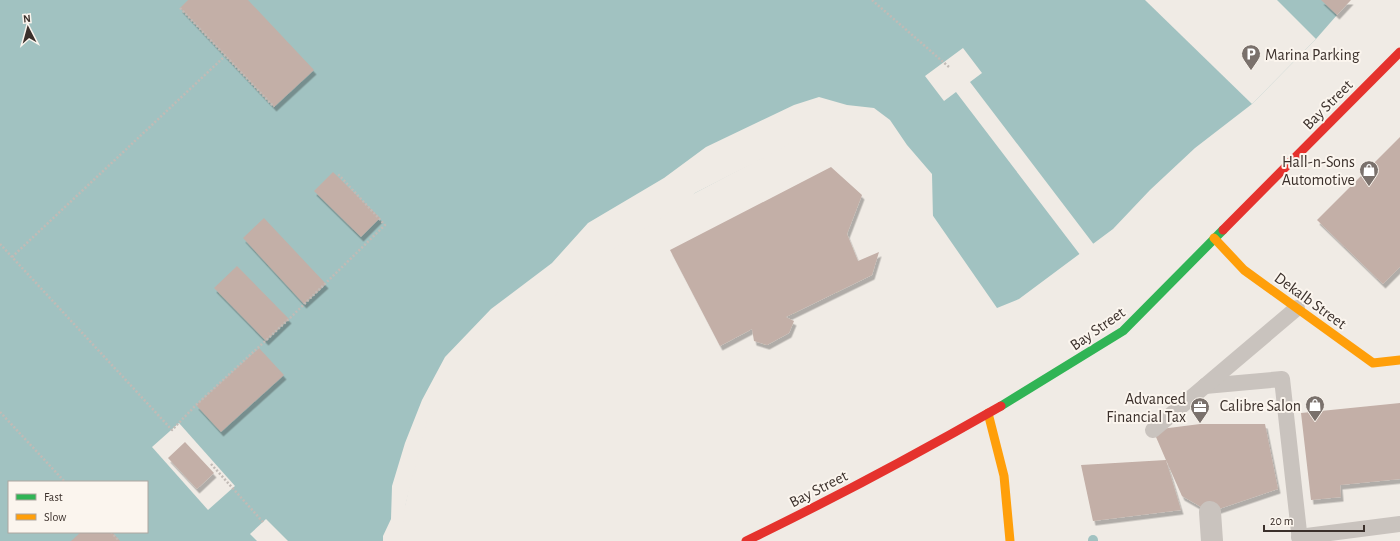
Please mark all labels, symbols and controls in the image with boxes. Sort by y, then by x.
north arrow [8,8,48,48]
text: N [23,13,31,24]
parking icon: Marina Parking [1240,43,1262,71]
place label: Marina Parking [1265,47,1360,63]
street label: Bay Street [1300,77,1356,133]
place label: Hall-n-Sons Automotive [1282,154,1355,188]
shop icon: Hall-n-Sons Automotive [1358,159,1380,187]
street label: Dekalb Street [1272,269,1349,332]
street label: Bay Street [1067,304,1129,354]
place label: Advanced Financial Tax [1106,391,1186,425]
shop icon: Calibre Salon [1304,394,1326,422]
office icon: Advanced Financial Tax [1189,396,1211,424]
place label: Calibre Salon [1220,398,1301,414]
street label: Bay Street [787,467,851,511]
legend [8,481,148,533]
text: Fast [44,491,63,503]
scale bar [1264,507,1364,533]
text: Slow [44,511,66,523]
text: 20 m [1270,515,1293,527]

